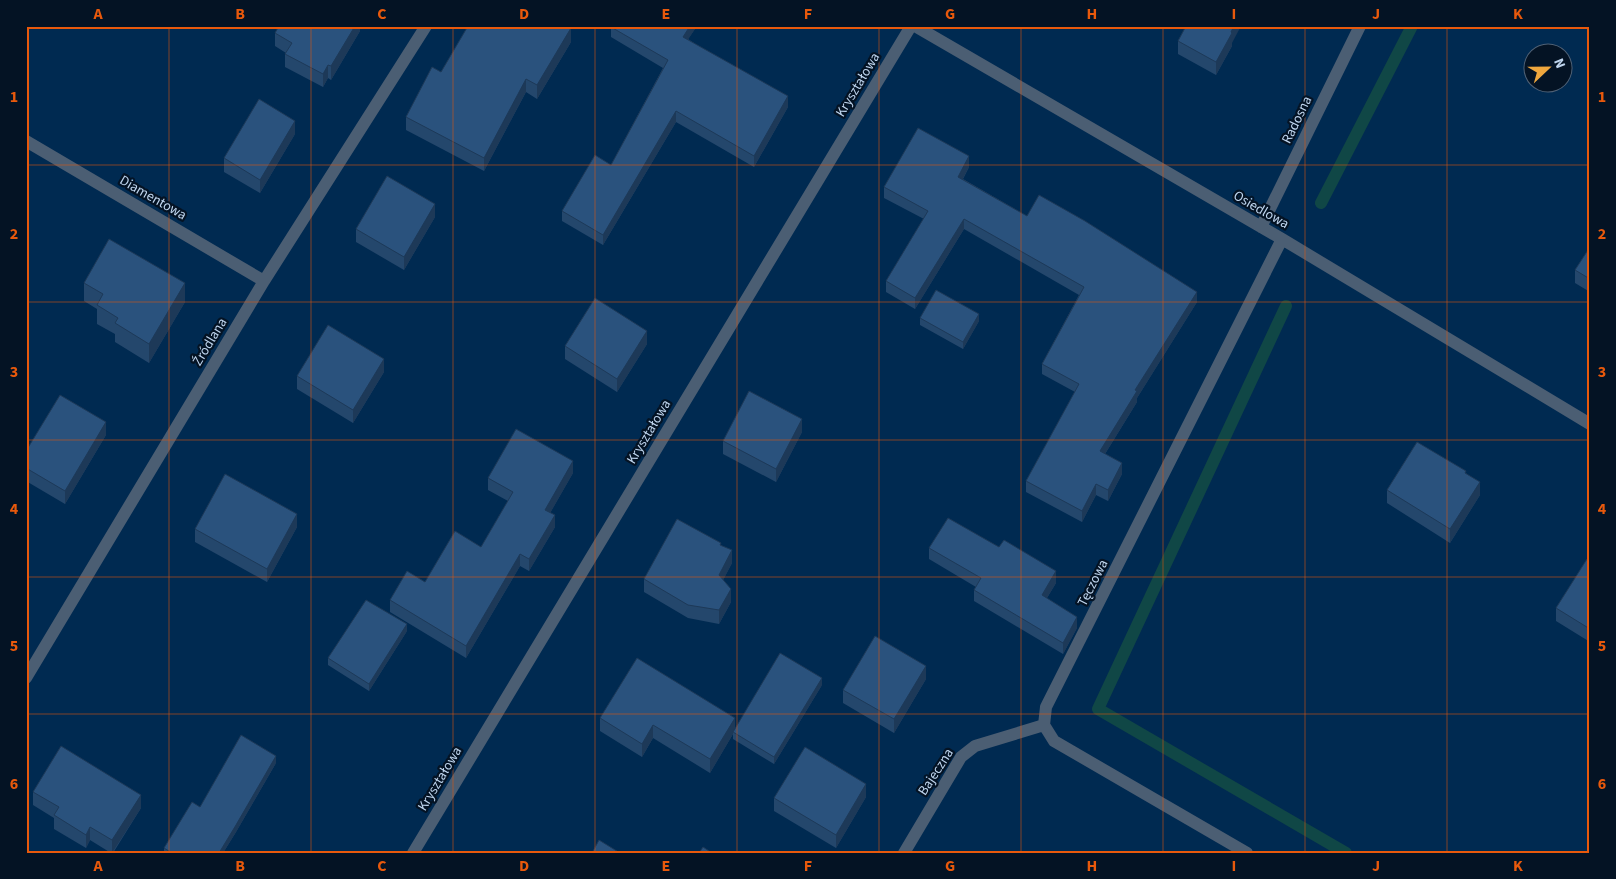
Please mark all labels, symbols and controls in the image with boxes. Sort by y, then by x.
text: A [92,3,103,25]
text: B [235,3,245,25]
text: C [377,3,387,25]
text: D [519,3,529,25]
text: E [662,3,670,25]
text: F [804,3,812,25]
text: G [945,3,955,25]
text: H [1087,3,1097,25]
text: I [1232,3,1236,25]
text: J [1372,3,1380,25]
text: K [1513,3,1523,25]
north arrow [1524,42,1574,92]
street label: Kryształowa [831,49,885,121]
text: N [1548,55,1570,72]
text: 1 [10,86,18,108]
text: 1 [1598,86,1606,108]
street label: Radosna [1277,93,1317,147]
street label: Diamentowa [116,171,190,225]
street label: Osiedlowa [1229,186,1293,234]
text: 2 [10,223,18,245]
text: 2 [1598,223,1606,245]
street label: Źródlana [188,314,232,370]
text: 3 [10,361,18,383]
text: 3 [1598,361,1606,383]
street label: Kryształowa [622,396,676,468]
text: 4 [10,498,19,520]
text: 4 [1598,498,1607,520]
street label: Tęczowa [1073,556,1113,610]
text: 5 [10,635,18,657]
text: 5 [1598,635,1606,657]
street label: Kryształowa [413,743,467,815]
street label: Bajeczna [913,744,959,800]
text: 6 [10,773,18,795]
text: 6 [1598,773,1606,795]
text: A [92,855,103,877]
text: B [235,855,245,877]
text: C [377,855,387,877]
text: D [519,855,529,877]
text: E [662,855,670,877]
text: F [804,855,812,877]
text: G [945,855,955,877]
text: H [1087,855,1097,877]
text: I [1232,855,1236,877]
text: J [1372,855,1380,877]
text: K [1513,855,1523,877]

